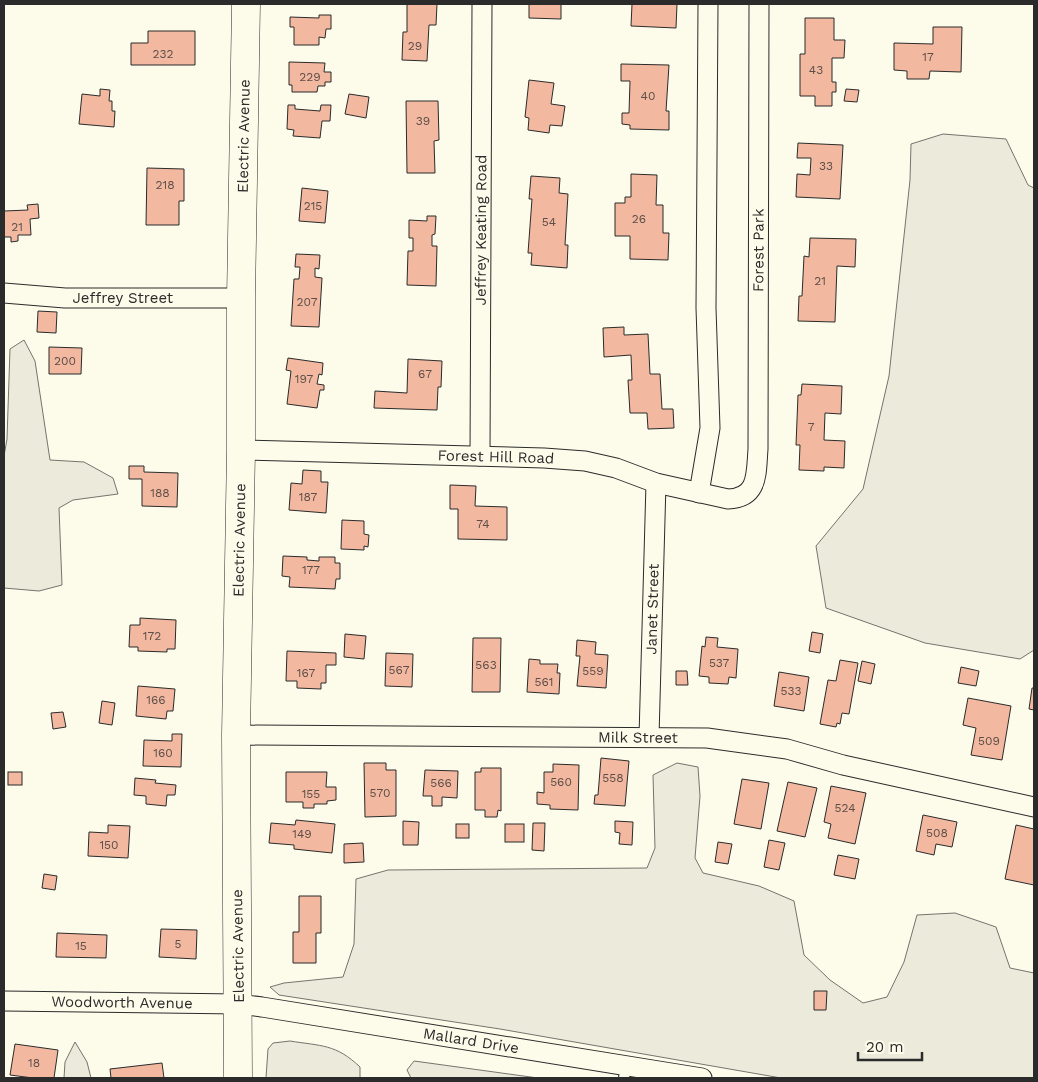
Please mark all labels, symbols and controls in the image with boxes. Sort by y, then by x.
house number: 29 [408,39,422,53]
house number: 232 [153,47,174,61]
house number: 17 [922,50,934,64]
house number: 43 [809,63,823,77]
house number: 229 [299,70,321,84]
street label: Electric Avenue [234,79,254,193]
house number: 40 [641,89,655,103]
house number: 39 [416,114,430,128]
street label: Jeffrey Keating Road [472,155,490,305]
house number: 33 [819,159,833,173]
house number: 218 [155,178,175,192]
house number: 215 [304,199,322,213]
street label: Forest Park [749,208,768,292]
house number: 26 [632,212,646,226]
house number: 54 [542,215,556,229]
house number: 21 [11,220,23,234]
house number: 21 [814,274,826,288]
street label: Jeffrey Street [72,289,174,307]
house number: 207 [297,295,318,309]
house number: 200 [54,354,76,368]
house number: 67 [418,367,432,381]
house number: 197 [295,372,314,386]
house number: 7 [808,420,815,434]
street label: Forest Hill Road [437,446,555,468]
street label: Electric Avenue [229,483,249,597]
house number: 188 [150,486,170,500]
house number: 187 [299,490,317,504]
house number: 74 [476,517,490,531]
house number: 177 [302,563,320,577]
street label: Janet Street [642,563,663,655]
house number: 172 [143,629,161,643]
house number: 537 [709,656,729,670]
house number: 563 [475,658,497,672]
house number: 567 [389,663,410,677]
house number: 559 [582,664,604,678]
house number: 167 [297,666,316,680]
house number: 561 [535,675,553,689]
house number: 533 [781,684,801,698]
house number: 166 [146,693,166,707]
street label: Milk Street [598,728,679,747]
house number: 509 [978,734,1000,748]
house number: 160 [153,746,173,760]
house number: 558 [602,771,624,785]
house number: 560 [550,775,572,789]
house number: 566 [430,776,452,790]
house number: 570 [370,786,390,800]
house number: 155 [302,787,320,801]
house number: 524 [835,801,855,815]
house number: 508 [926,826,948,840]
house number: 149 [292,827,312,841]
house number: 150 [99,838,119,852]
street label: Electric Avenue [228,889,248,1003]
house number: 5 [175,937,182,951]
house number: 15 [75,939,87,953]
street label: Woodworth Avenue [51,993,193,1012]
street label: Mallard Drive [422,1024,520,1057]
scale bar [858,1030,922,1062]
text: 20 m [866,1038,904,1056]
house number: 18 [28,1056,40,1070]

